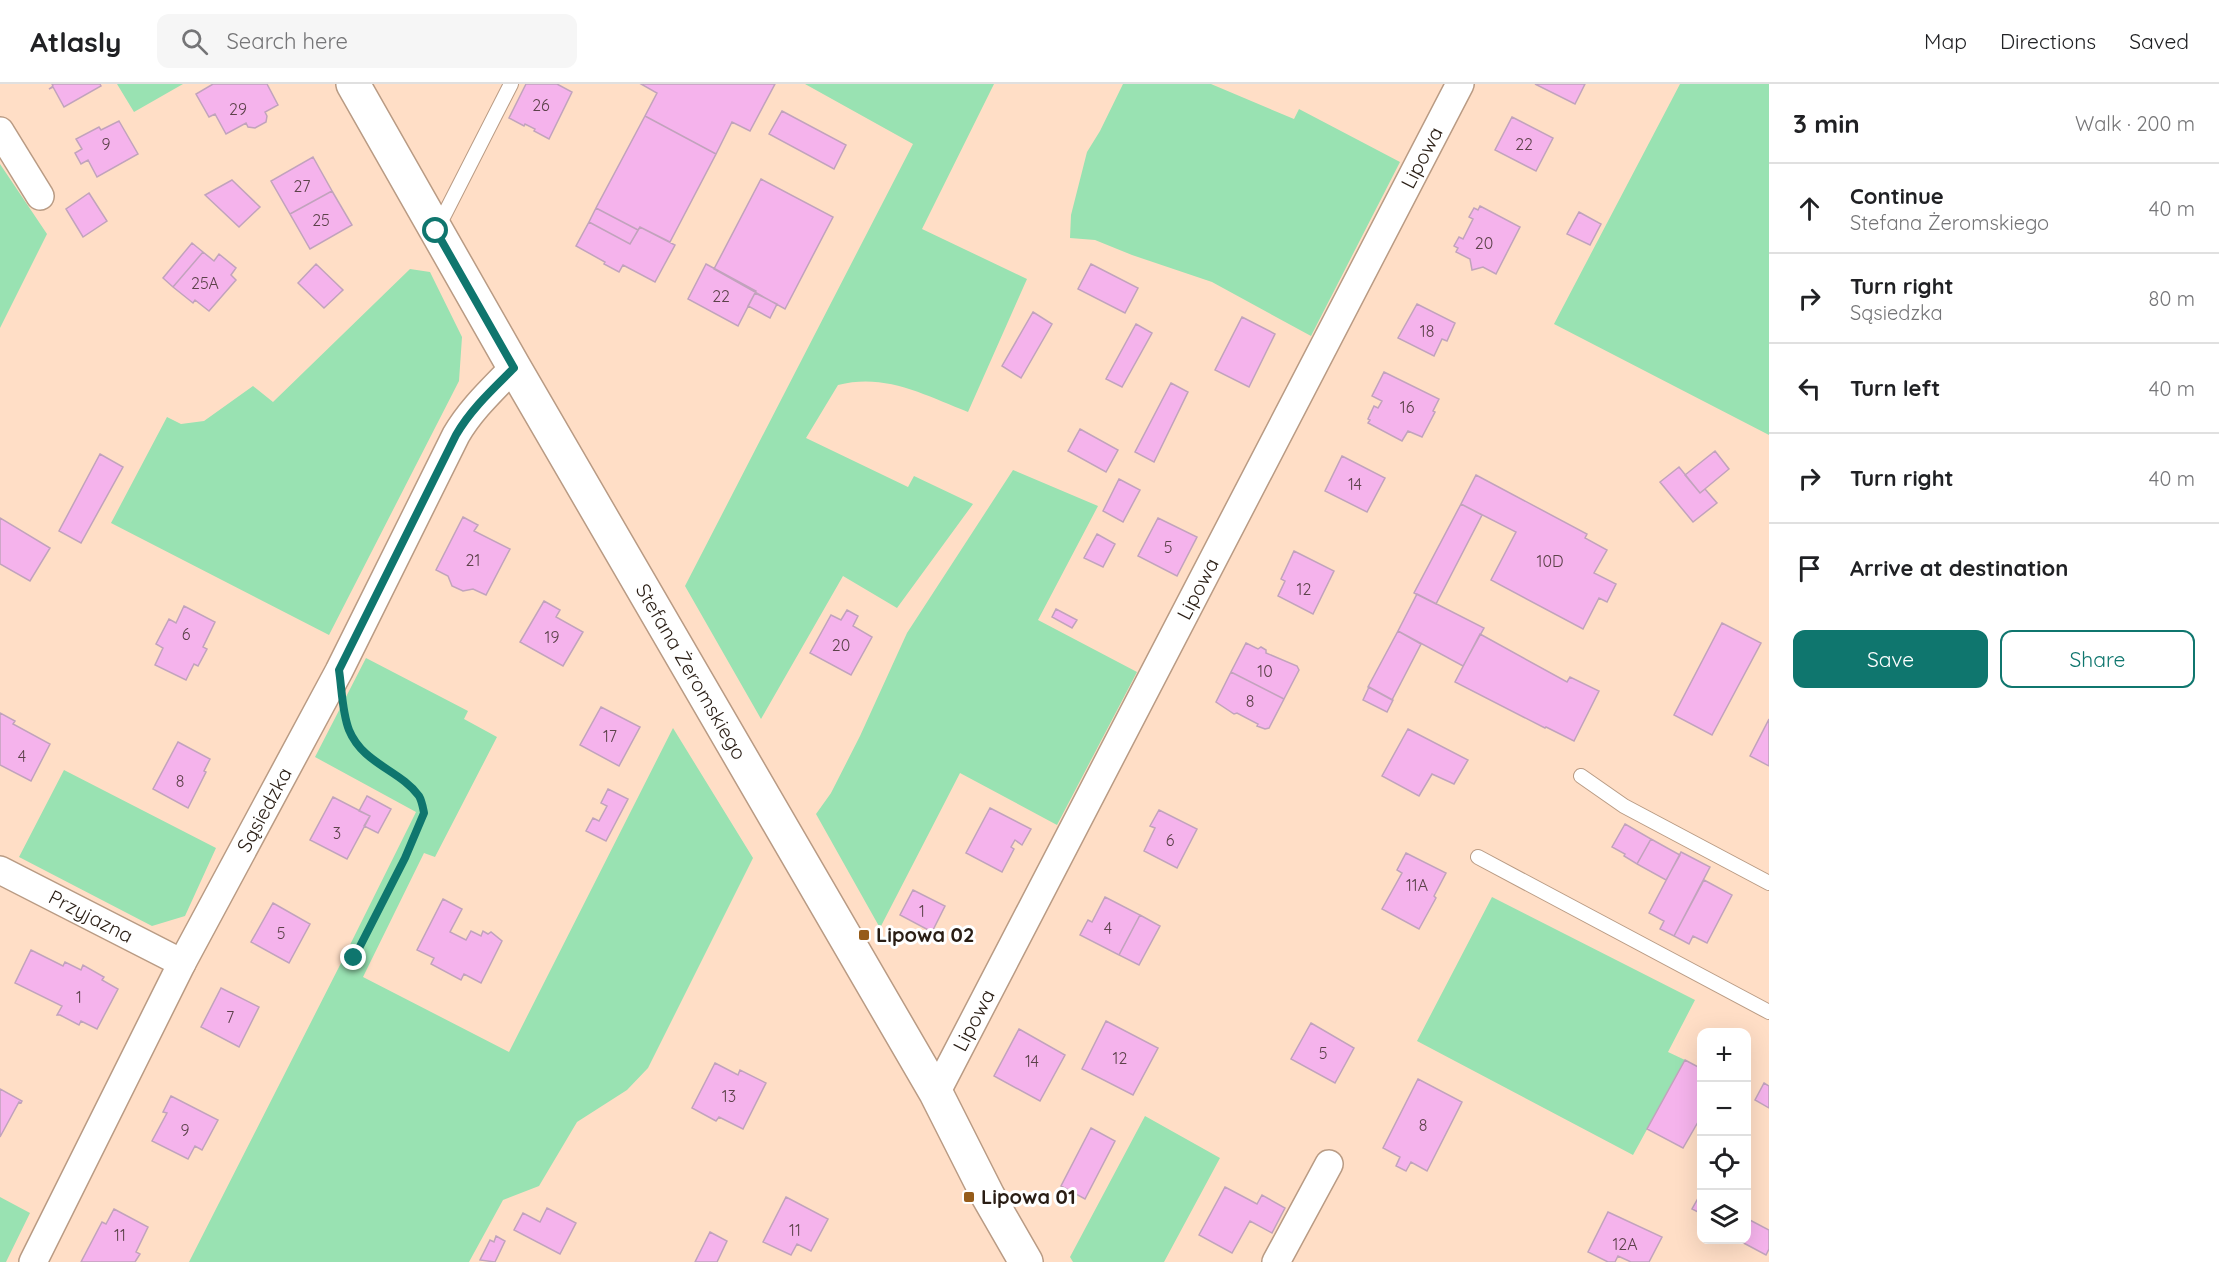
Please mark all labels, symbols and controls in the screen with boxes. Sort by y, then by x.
search box [157,14,577,68]
text: Atlasly [30,24,121,59]
icon: search [178,25,211,58]
text: Search here [226,27,348,55]
text: Map [1924,28,1967,54]
text: Directions [2000,28,2096,54]
text: Saved [2129,28,2189,54]
house number: 26 [532,95,550,115]
house number: 29 [229,99,247,119]
text: 3 min [1793,107,1860,140]
text: Walk · 200 m [2075,111,2195,136]
street label: Lipowa [1395,122,1448,193]
house number: 9 [102,134,111,154]
house number: 22 [1515,134,1533,154]
house number: 27 [294,176,310,196]
text: Continue [1850,182,1944,210]
icon: ahead [1793,192,1826,225]
text: 40 m [2149,196,2195,221]
house number: 25 [312,210,330,230]
text: Stefana Żeromskiego [1850,210,2049,235]
route start [422,217,448,243]
house number: 20 [1475,233,1493,253]
text: Turn right [1850,272,1954,300]
house number: 25A [191,273,219,293]
icon: right [1793,282,1826,315]
house number: 22 [712,286,730,306]
text: 80 m [2149,286,2195,311]
text: Sąsiedzka [1850,300,1943,325]
house number: 18 [1420,321,1434,341]
icon: left [1793,372,1826,405]
text: Turn left [1850,374,1940,402]
text: 40 m [2149,376,2195,401]
house number: 16 [1400,397,1415,417]
icon: right [1793,462,1826,495]
text: Turn right [1850,464,1954,492]
text: 40 m [2149,466,2195,491]
house number: 14 [1348,474,1362,494]
house number: 5 [1164,537,1172,557]
house number: 21 [466,550,480,570]
house number: 10D [1537,551,1563,571]
icon: arrive [1793,552,1826,585]
street label: Lipowa [1171,553,1224,624]
text: Arrive at destination [1850,554,2068,582]
street label: Stefana Żeromskiego [631,579,752,764]
house number: 12 [1297,579,1312,599]
house number: 6 [182,624,191,644]
house number: 19 [545,627,559,647]
button: Save [1793,630,1988,688]
button: Share [2000,630,2195,688]
house number: 20 [832,635,850,655]
house number: 10 [1257,661,1273,681]
house number: 8 [1246,691,1254,711]
house number: 17 [603,726,617,746]
house number: 4 [18,746,26,766]
street label: Sąsiedzka [231,763,297,856]
house number: 8 [176,771,184,791]
house number: 3 [333,823,341,843]
house number: 6 [1166,830,1175,850]
house number: 11A [1406,875,1428,895]
street label: Przyjazna [45,884,137,948]
house number: 1 [919,901,925,921]
house number: 4 [1104,918,1112,938]
place label: Lipowa 02 [876,922,974,947]
house number: 5 [277,923,285,943]
marker: Lipowa 02 [857,928,871,942]
route end [340,944,366,970]
street label: Lipowa [947,985,1000,1055]
house number: 1 [76,987,82,1007]
house number: 7 [226,1007,234,1027]
map controls [1697,1028,1751,1244]
button: + [1697,1028,1751,1082]
house number: 5 [1319,1043,1327,1063]
house number: 12 [1113,1048,1128,1068]
house number: 14 [1025,1051,1039,1071]
button: − [1697,1082,1751,1136]
house number: 13 [722,1086,736,1106]
house number: 8 [1419,1115,1427,1135]
house number: 9 [181,1120,190,1140]
button: locate [1697,1136,1751,1190]
place label: Lipowa 01 [981,1184,1076,1209]
marker: Lipowa 01 [962,1190,976,1204]
button: layers [1697,1190,1751,1244]
house number: 11 [789,1220,801,1240]
house number: 11 [114,1225,126,1245]
house number: 12A [1612,1234,1638,1254]

